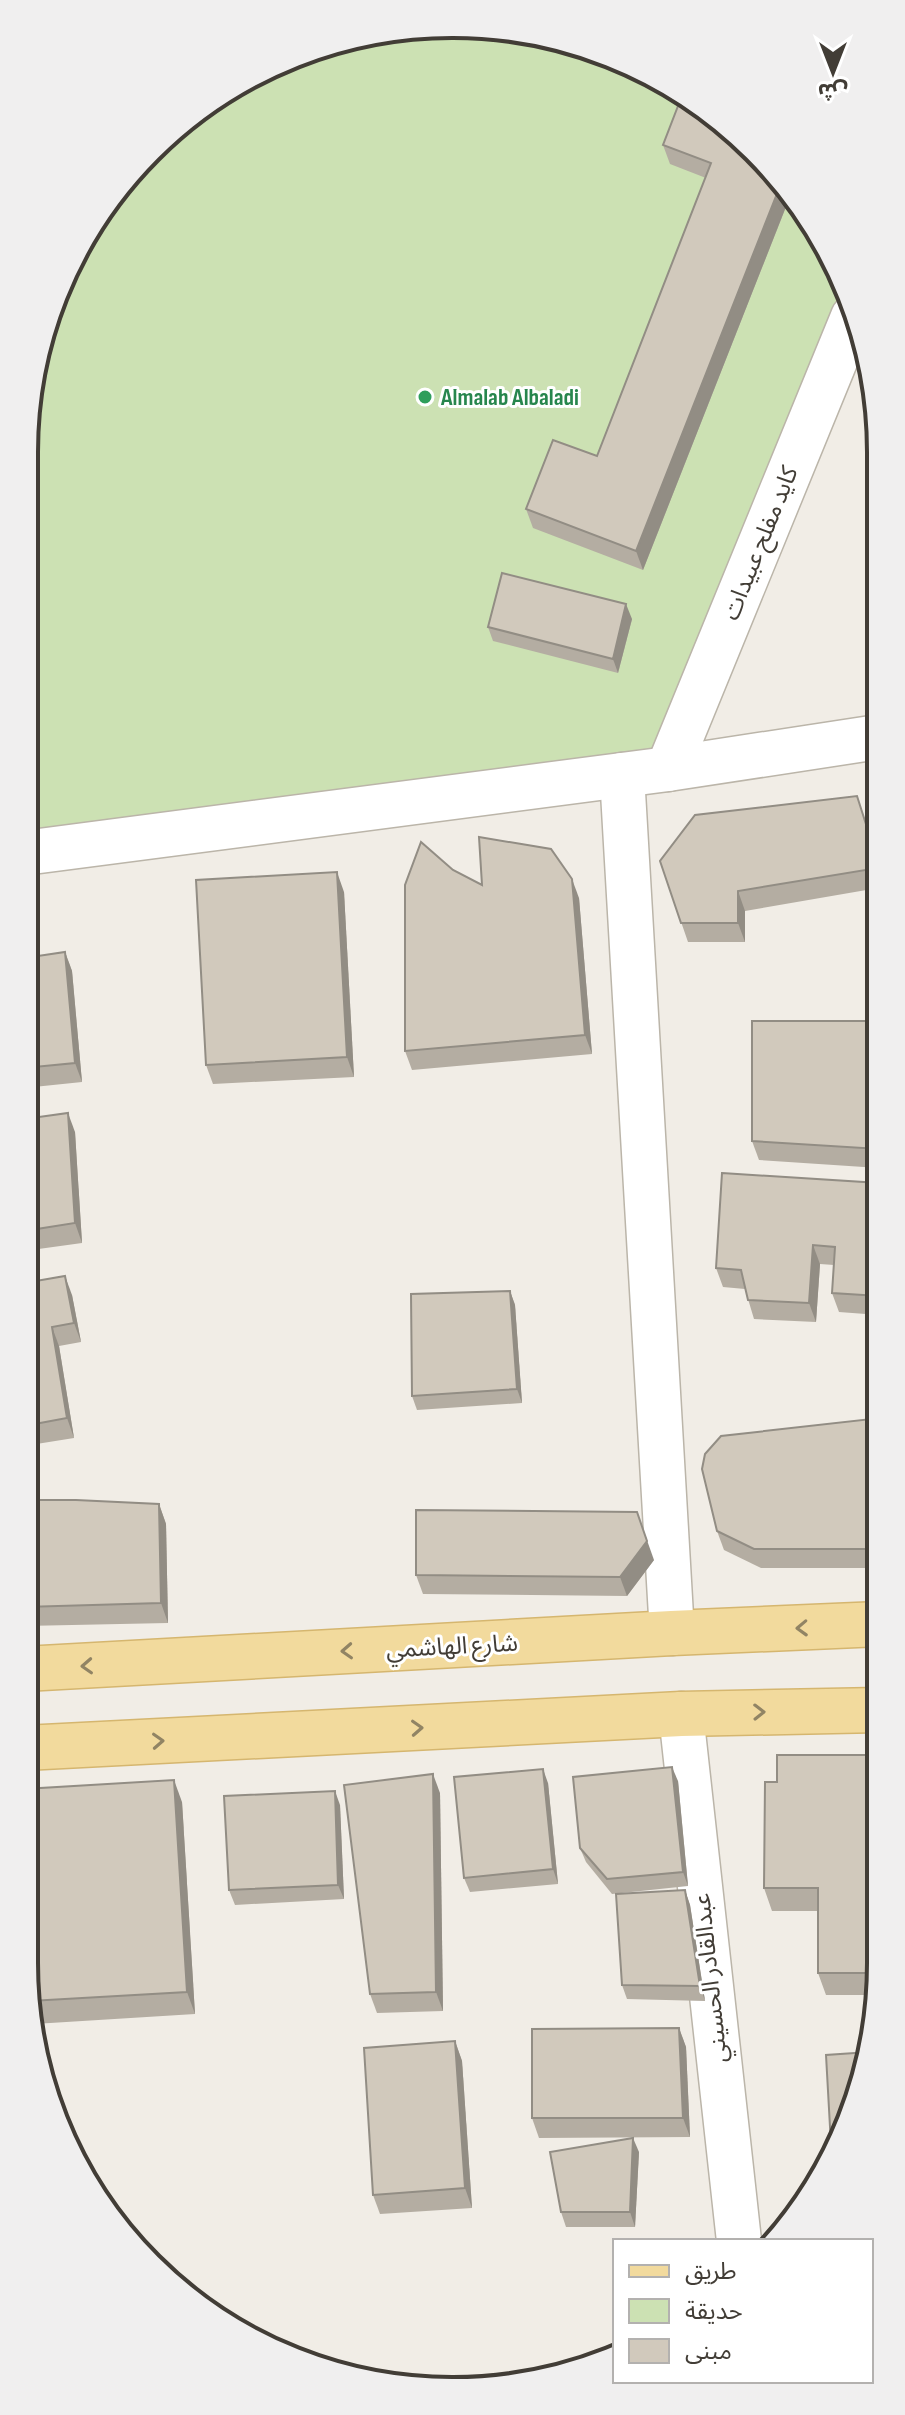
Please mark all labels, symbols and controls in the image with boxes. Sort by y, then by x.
north arrow [793,32,873,112]
text: ش [818,77,848,104]
place label: Almalab Albaladi [440,383,579,412]
marker: Almalab Albaladi [416,388,434,406]
street label: كايد مفلح عبيدات [716,461,807,625]
one-way arrow [795,1619,808,1636]
street label: شارع الهاشمي [385,1629,519,1668]
one-way arrow [340,1643,353,1660]
one-way arrow [80,1657,93,1674]
one-way arrow [753,1704,766,1721]
one-way arrow [412,1719,424,1736]
one-way arrow [152,1733,165,1750]
street label: عبدالقادر الحسيني [687,1891,737,2064]
legend [613,2239,873,2383]
text: طريق [685,2257,737,2286]
text: حديقة [685,2297,743,2326]
text: مبنى [685,2337,732,2366]

